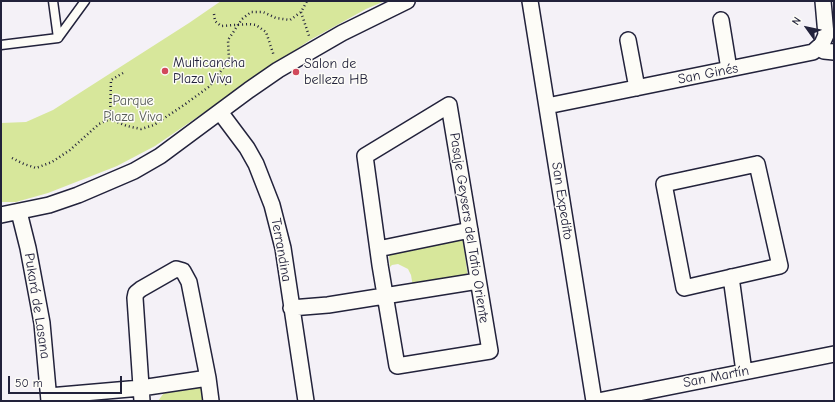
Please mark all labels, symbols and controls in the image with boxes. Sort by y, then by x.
north arrow [787,8,827,48]
text: N [789,15,804,28]
place label: Multicancha Plaza Viva [173,55,245,88]
place label: Salon de belleza HB [304,56,368,88]
street label: San Ginés [676,60,740,88]
marker: Multicancha Plaza Viva [160,66,170,76]
marker: Salon de belleza HB [291,67,301,77]
park label: Parque Plaza Viva [103,93,163,126]
street label: Pasaje Geysers del Tatio Oriente [446,132,492,324]
street label: San Expedito [548,161,576,241]
street label: Terrandina [267,217,295,283]
street label: Pukará de Lasana [20,252,54,360]
street label: San Martín [682,362,750,392]
scale bar [10,368,124,394]
text: 50 m [15,376,43,390]

